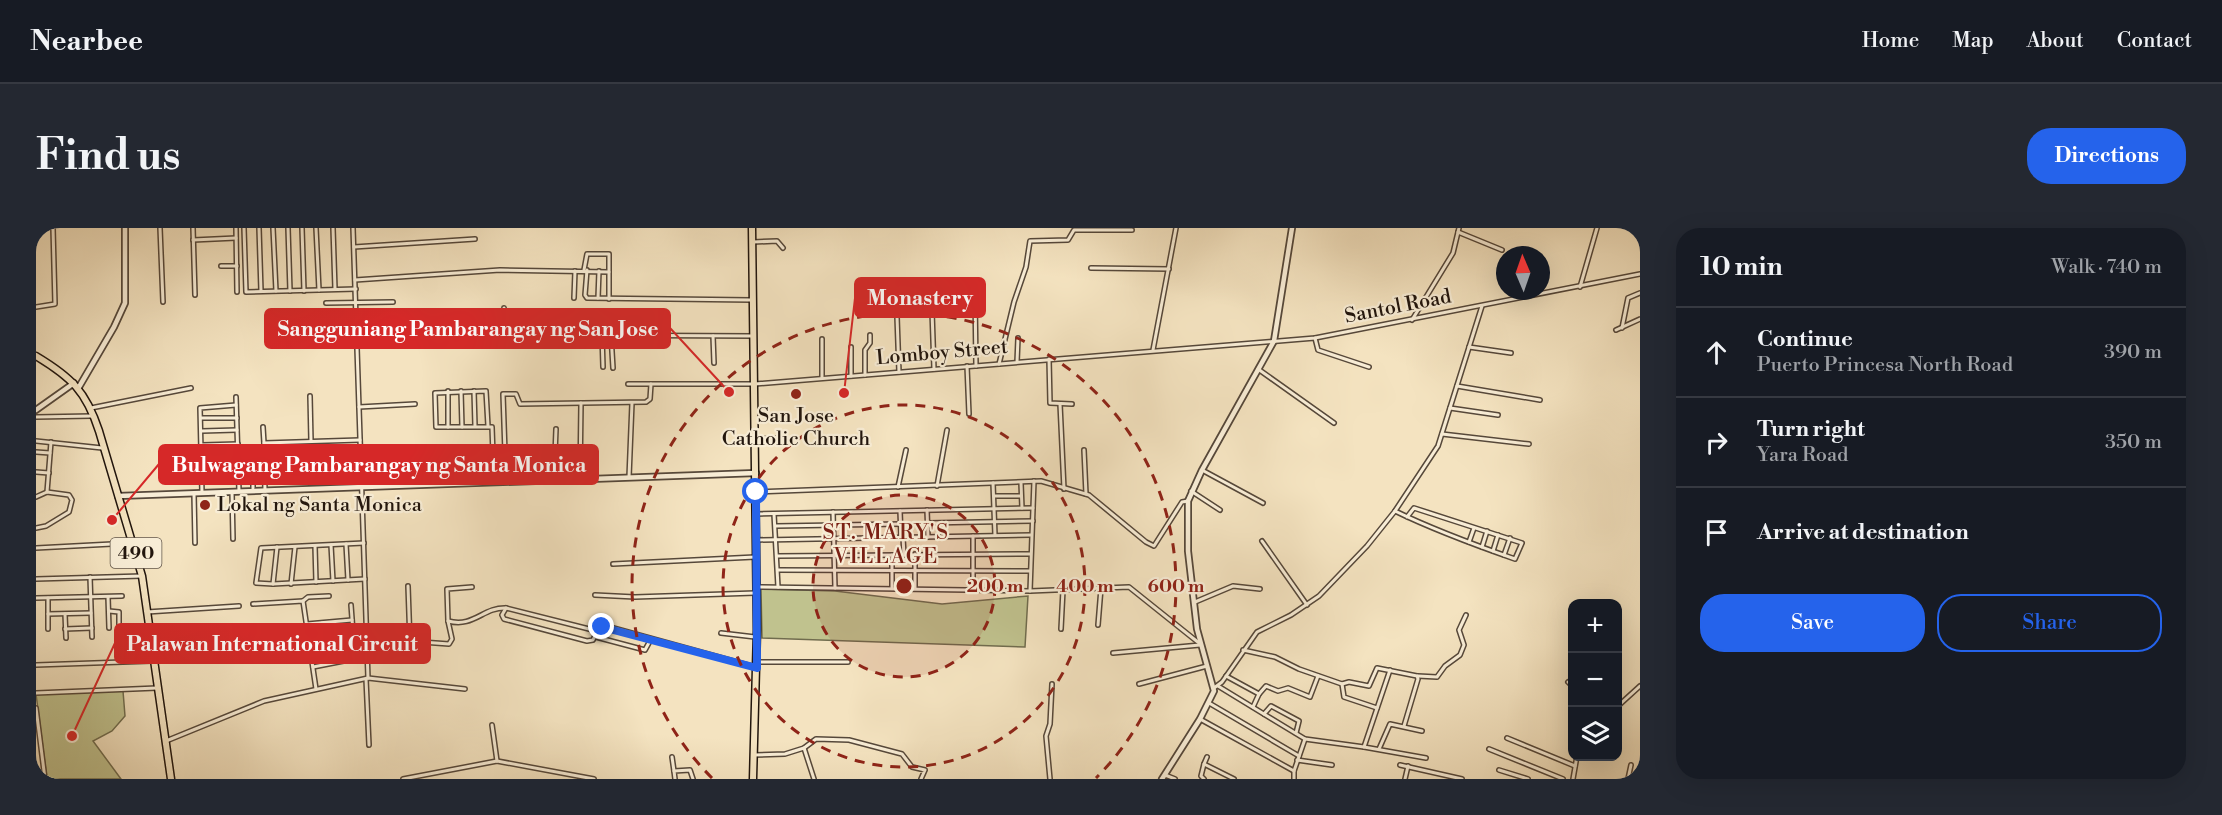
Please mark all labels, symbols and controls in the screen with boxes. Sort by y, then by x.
text: Nearbee [30,24,143,59]
text: Home [1862,28,1919,54]
text: Map [1952,28,1994,54]
text: About [2027,28,2084,54]
text: Contact [2117,28,2192,54]
button: Directions [2027,128,2186,184]
text: Find us [36,130,180,183]
north arrow [1496,246,1550,300]
text: 10 min [1700,251,1783,283]
text: Walk · 740 m [2051,255,2162,280]
callout: Monastery [855,278,985,317]
street label: Santol Road [1343,284,1454,330]
text: Monastery [867,286,973,312]
callout: Sangguniang Pambarangay ng San Jose [265,309,670,348]
text: Sangguniang Pambarangay ng San Jose [277,317,659,343]
text: Continue [1757,326,1853,353]
street label: Lomboy Street [875,335,1009,371]
icon: ahead [1700,336,1733,369]
text: 390 m [2104,340,2162,365]
text: Puerto Princesa North Road [1757,353,2013,378]
marker: San Jose Catholic Church [789,387,803,401]
place label: San Jose Catholic Church [722,404,870,452]
text: Turn right [1757,416,1865,443]
icon: right [1700,426,1733,459]
text: 350 m [2105,430,2162,455]
text: Yara Road [1757,443,1848,468]
callout: Bulwagang Pambarangay ng Santa Monica [159,445,598,484]
text: Bulwagang Pambarangay ng Santa Monica [172,453,587,479]
route start [742,478,768,504]
place label: Lokal ng Santa Monica [217,493,423,518]
marker: Lokal ng Santa Monica [198,498,212,512]
icon: arrive [1700,516,1733,549]
text: Arrive at destination [1757,519,1969,546]
district label: ST. MARY'S VILLAGE [822,520,950,570]
road number: 490 [110,538,162,568]
text: 200 m [967,575,1024,598]
text: 400 m [1056,575,1114,598]
text: 600 m [1148,575,1205,598]
centre of rings [894,576,914,596]
button: Save [1700,594,1925,652]
button: Share [1937,594,2162,652]
map controls [1568,599,1622,761]
button: + [1568,599,1622,653]
route end [588,613,614,639]
callout: Palawan International Circuit [115,624,430,663]
text: Palawan International Circuit [126,632,418,658]
button: − [1568,653,1622,707]
button: layers [1568,707,1622,761]

